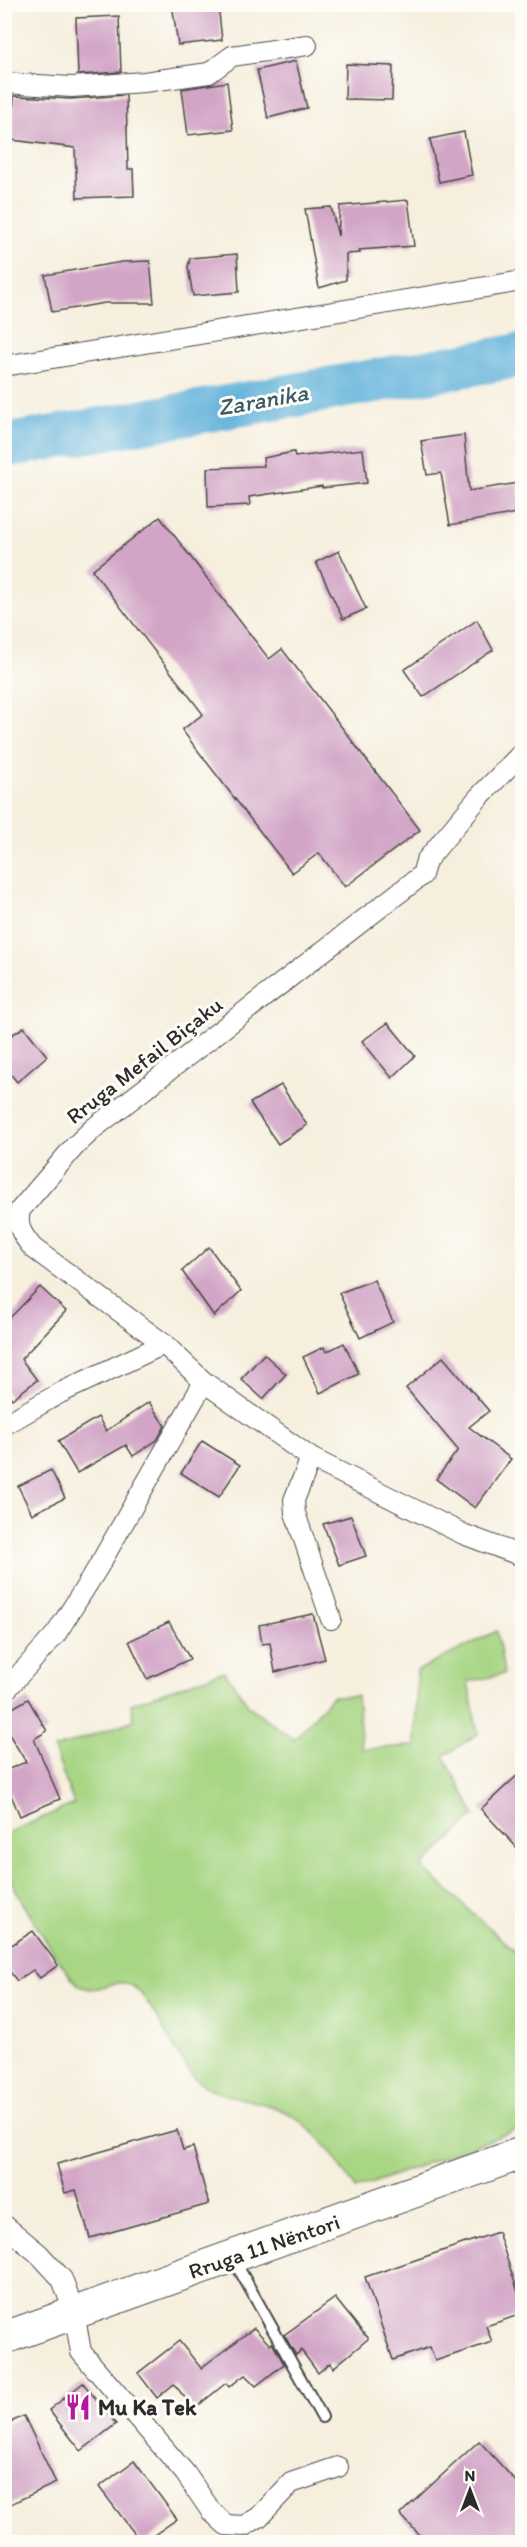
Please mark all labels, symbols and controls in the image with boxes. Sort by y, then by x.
water label: Zaranika [215,377,311,422]
street label: Rruga Mefail Biçaku [61,991,228,1130]
street label: Rruga 11 Nëntori [185,2208,343,2285]
restaurant icon: Mu Ka Tek [63,2392,93,2422]
place label: Mu Ka Tek [98,2394,197,2421]
north arrow [440,2460,500,2520]
text: N [465,2466,475,2485]

